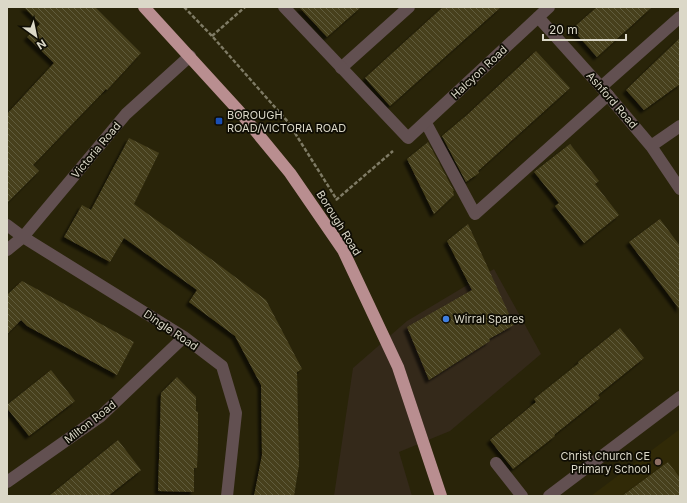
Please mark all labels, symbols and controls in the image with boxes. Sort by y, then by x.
north arrow [16,16,56,56]
scale bar [543,16,626,42]
text: 20 m [549,22,578,37]
text: N [34,36,49,53]
street label: Halcyon Road [448,42,510,102]
street label: Ashford Road [584,69,640,131]
place label: BOROUGH ROAD/VICTORIA ROAD [227,108,346,135]
marker: BOROUGH ROAD/VICTORIA ROAD [214,116,224,126]
street label: Victoria Road [68,119,124,181]
street label: Borough Road [314,188,364,258]
street label: Dingle Road [141,307,201,353]
place label: Wirral Spares [454,312,524,326]
marker: Wirral Spares [441,314,451,324]
street label: Milton Road [61,398,119,446]
place label: Christ Church CE Primary School [560,449,650,476]
marker: Christ Church CE Primary School [653,457,663,467]

